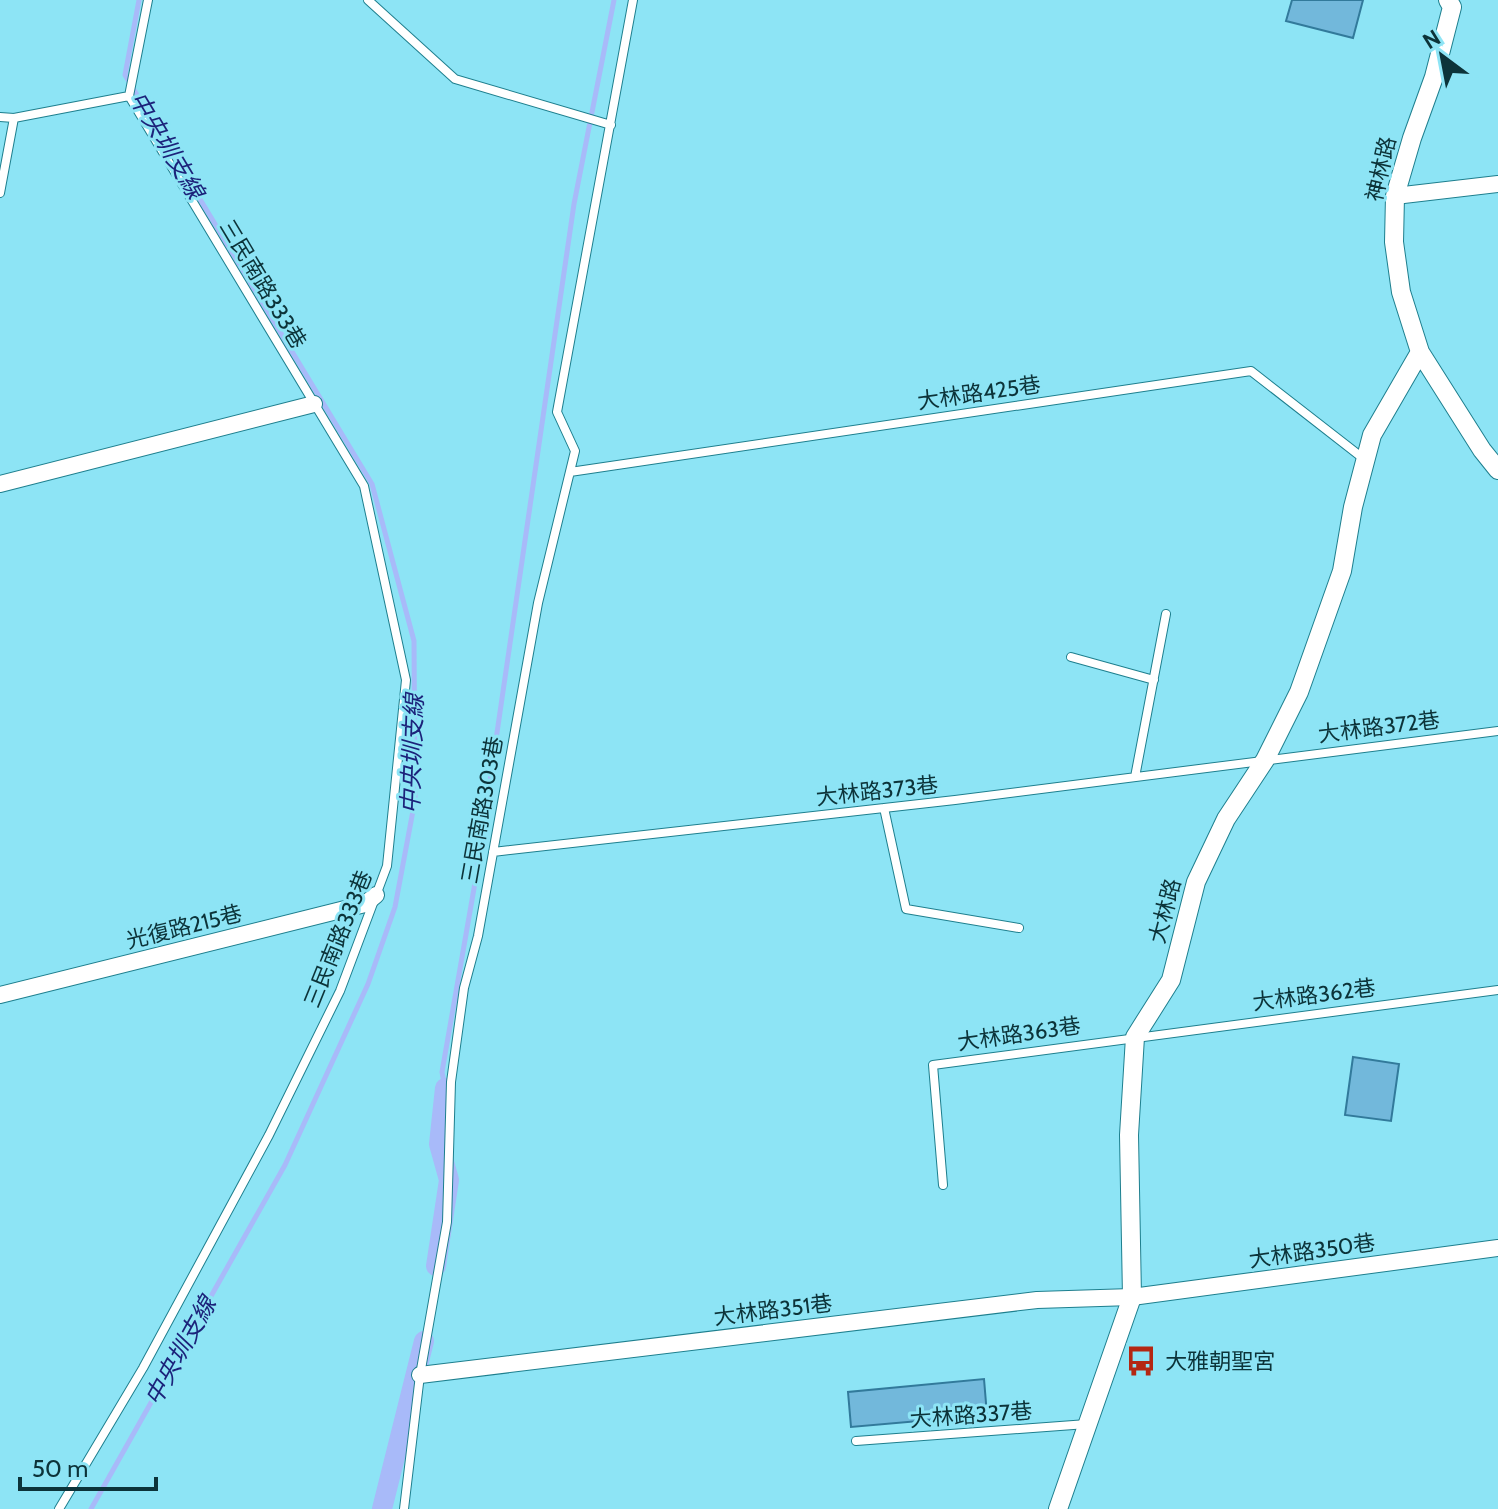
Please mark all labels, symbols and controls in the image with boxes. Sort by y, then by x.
north arrow [1402,16,1482,96]
text: N [1418,24,1445,55]
water label: 中央圳支線 [124,86,212,206]
street label: 神林路 [1360,134,1402,204]
street label: 三民南路333巷 [214,215,312,353]
street label: 大林路425巷 [916,371,1042,415]
water label: 中央圳支線 [395,691,429,814]
street label: 大林路372巷 [1317,706,1441,748]
street label: 三民南路303巷 [456,734,508,886]
street label: 大林路373巷 [814,771,940,811]
street label: 三民南路333巷 [298,866,378,1012]
street label: 大林路 [1143,876,1187,946]
street label: 光復路215巷 [123,900,245,954]
street label: 大林路362巷 [1251,974,1377,1016]
street label: 大林路363巷 [956,1012,1082,1056]
street label: 大林路350巷 [1247,1229,1377,1273]
water label: 中央圳支線 [138,1289,223,1411]
street label: 大林路351巷 [712,1289,834,1331]
bus stop icon: 大雅朝聖宮 [1124,1344,1158,1378]
place label: 大雅朝聖宮 [1165,1348,1275,1375]
street label: 大林路337巷 [909,1397,1033,1433]
scale bar [20,1441,156,1491]
text: 50 m [32,1454,88,1483]

